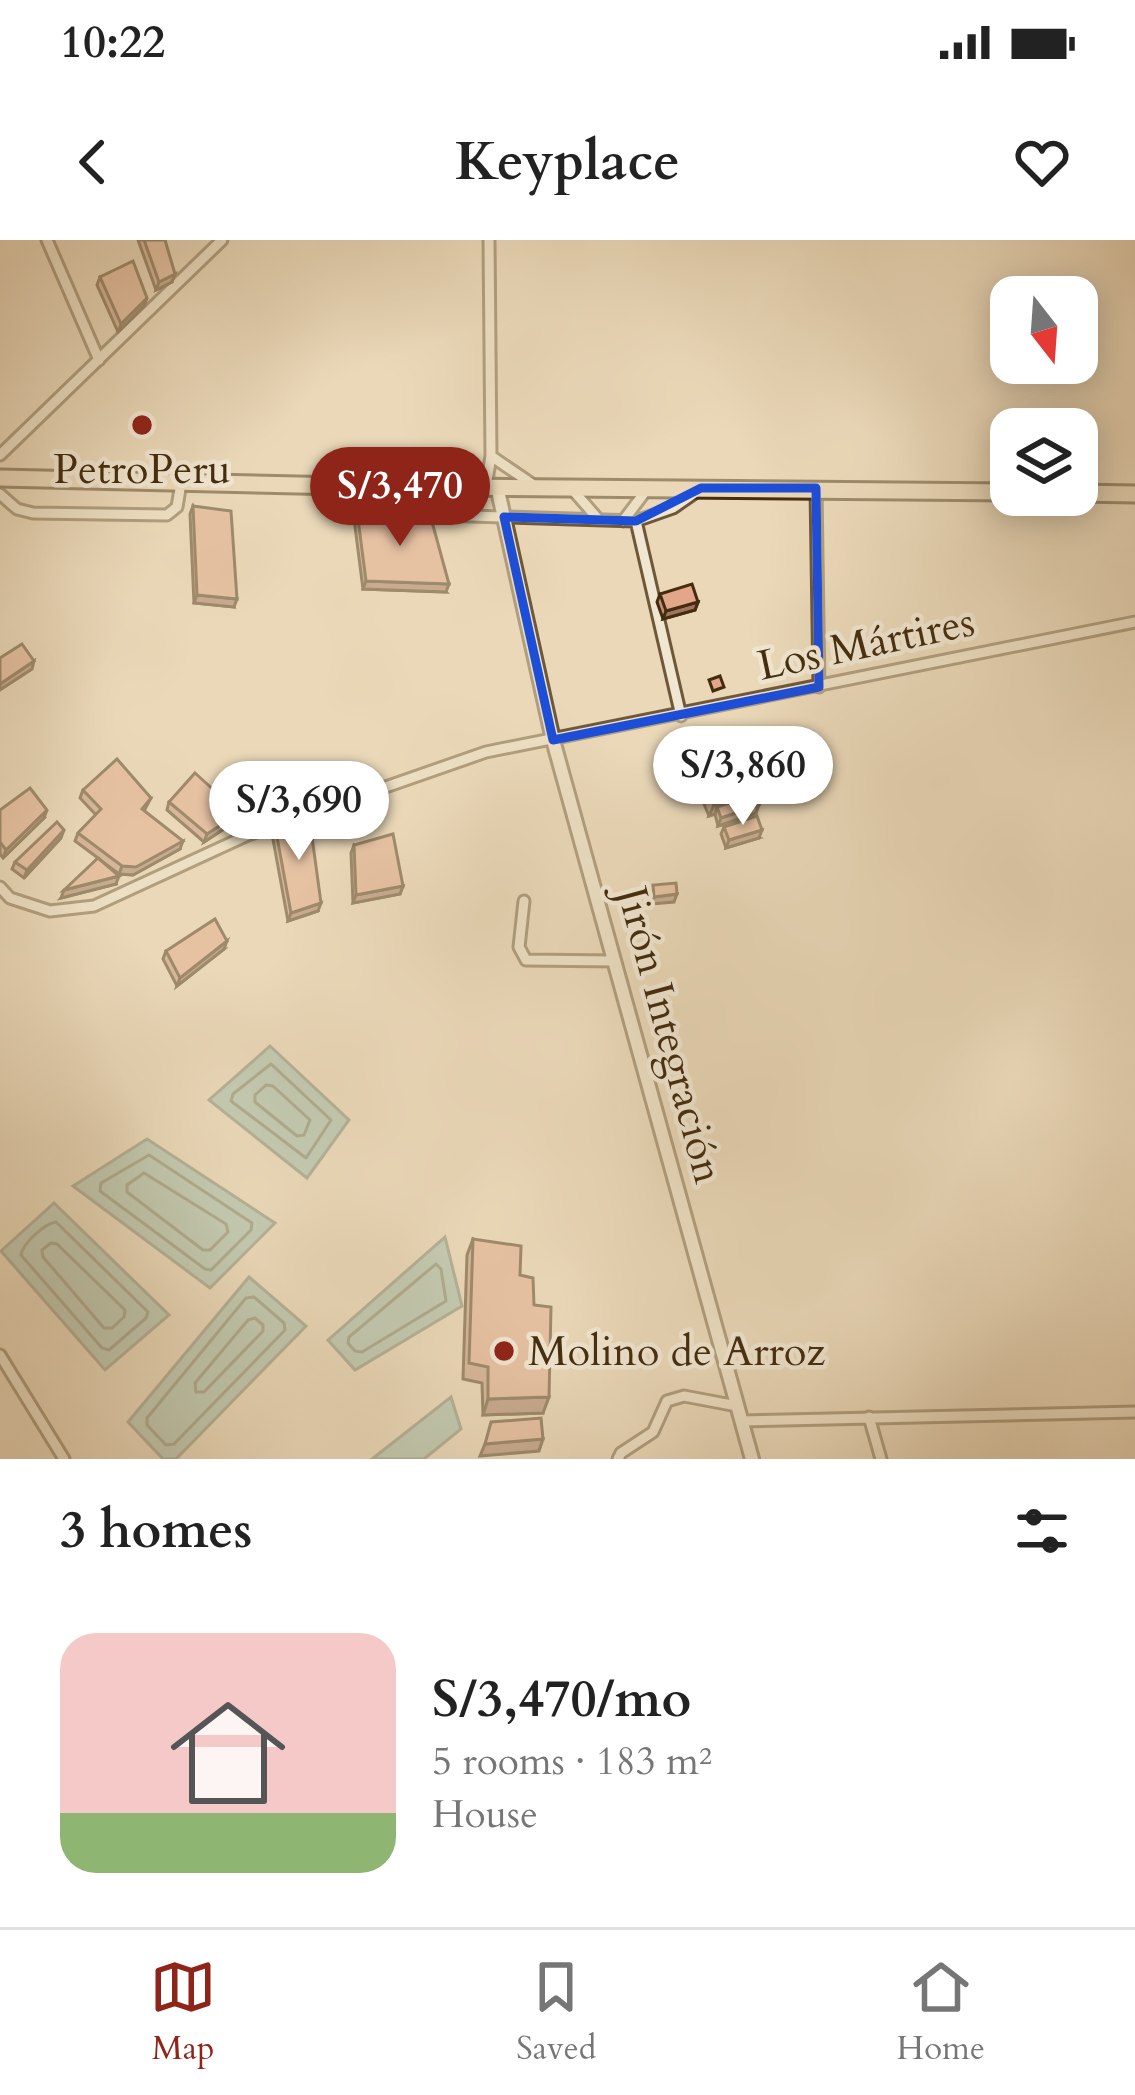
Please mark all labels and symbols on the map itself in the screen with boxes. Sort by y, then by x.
north arrow [990,276,1098,384]
marker: PetroPeru [129,412,155,438]
place label: PetroPeru [53,441,231,498]
pin: S/3,470 [289,447,511,549]
street label: Los Mártires [752,593,980,695]
pin: S/3,860 [632,726,854,828]
pin: S/3,690 [188,761,410,863]
street label: Jirón Integración [602,875,737,1189]
place label: Molino de Arroz [528,1323,826,1380]
marker: Molino de Arroz [491,1338,517,1364]

